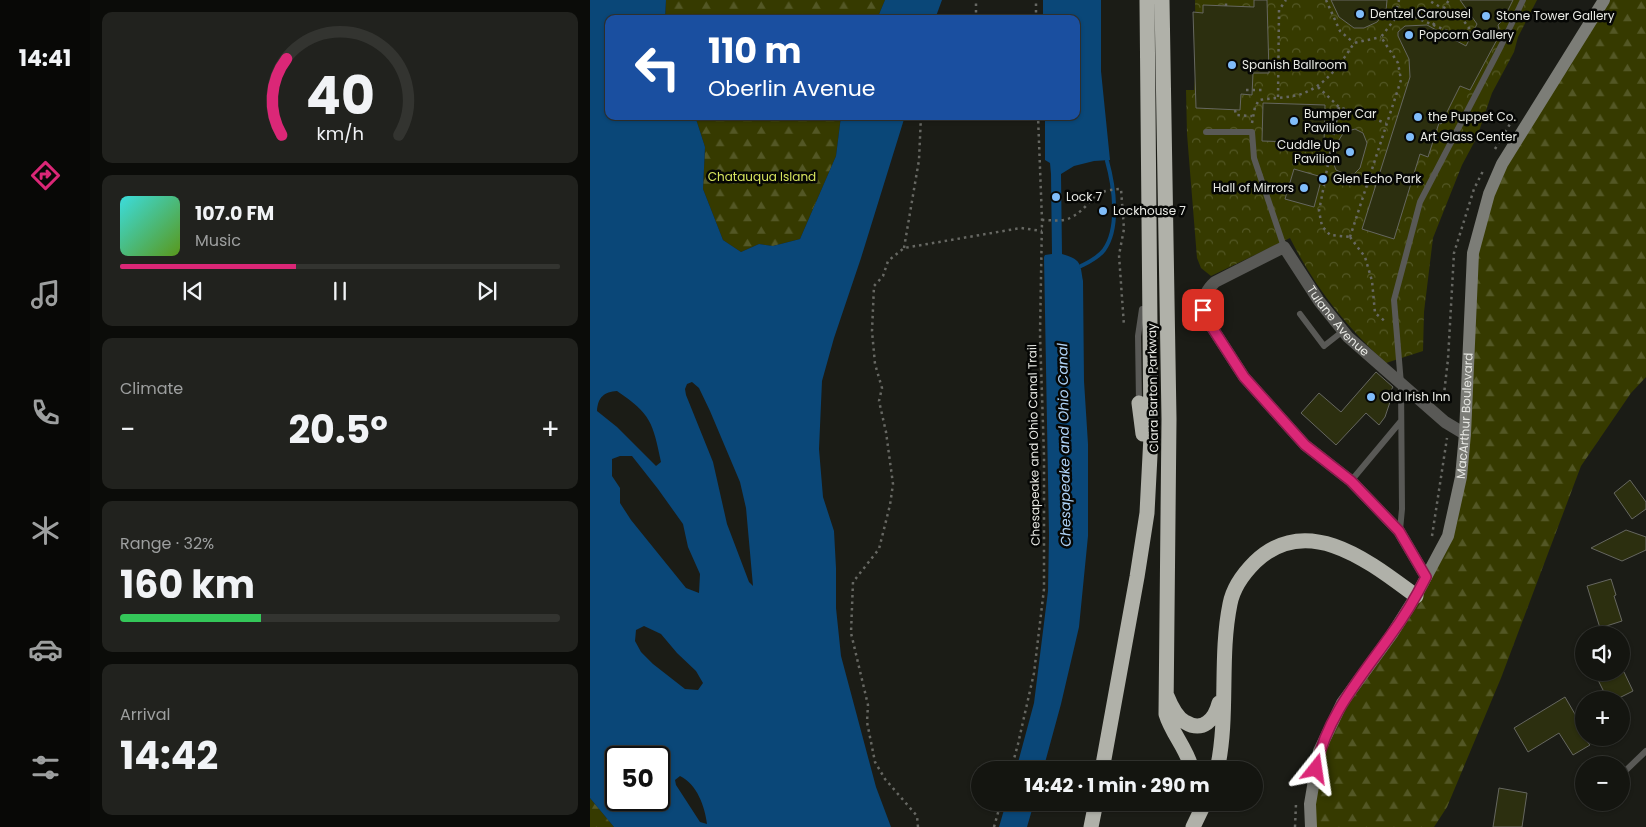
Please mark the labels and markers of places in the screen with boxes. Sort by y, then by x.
place label: Dentzel Carousel [1370,5,1471,22]
place label: Stone Tower Gallery [1496,7,1615,24]
marker: Dentzel Carousel [1354,8,1366,20]
marker: Stone Tower Gallery [1480,10,1492,22]
place label: Popcorn Gallery [1419,26,1514,43]
marker: Popcorn Gallery [1403,29,1415,41]
place label: Spanish Ballroom [1242,56,1347,73]
marker: Spanish Ballroom [1226,59,1238,71]
place label: Bumper Car Pavilion [1304,105,1377,136]
place label: the Puppet Co. [1428,108,1516,125]
marker: the Puppet Co. [1412,111,1424,123]
marker: Bumper Car Pavilion [1288,115,1300,127]
place label: Art Glass Center [1420,128,1517,145]
marker: Art Glass Center [1404,131,1416,143]
place label: Cuddle Up Pavilion [1277,136,1340,167]
marker: Cuddle Up Pavilion [1344,146,1356,158]
place label: Glen Echo Park [1333,170,1422,187]
marker: Glen Echo Park [1317,173,1329,185]
place label: Hall of Mirrors [1213,179,1294,196]
marker: Hall of Mirrors [1298,182,1310,194]
place label: Lock 7 [1066,188,1103,205]
marker: Lock 7 [1050,191,1062,203]
place label: Lockhouse 7 [1113,202,1186,219]
marker: Lockhouse 7 [1097,205,1109,217]
pin [1182,289,1224,331]
place label: Old Irish Inn [1381,388,1451,405]
marker: Old Irish Inn [1365,391,1377,403]

